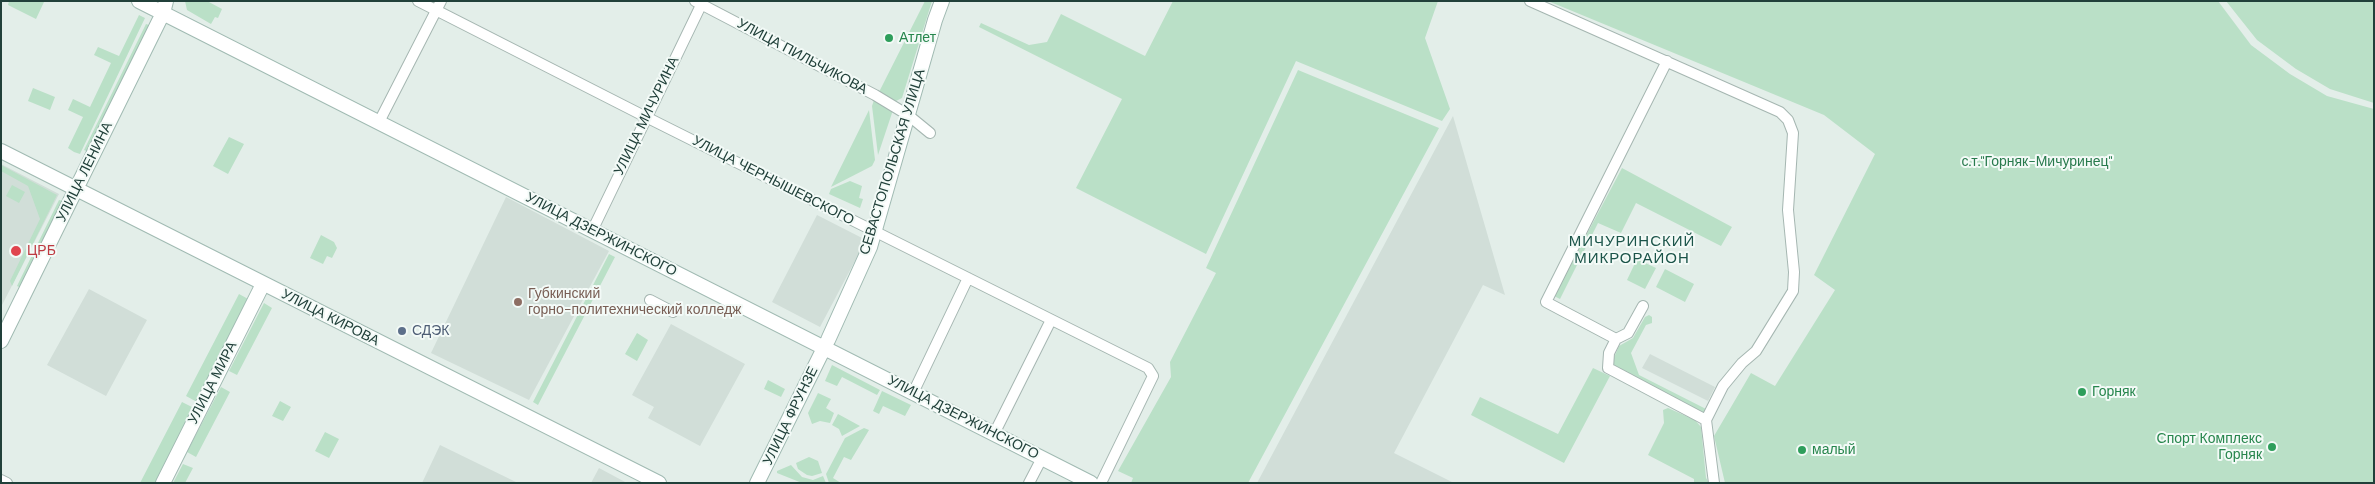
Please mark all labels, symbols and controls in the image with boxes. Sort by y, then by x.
street label: УЛИЦА ПИЛЬЧИКОВА [734,16,870,98]
place label: Атлет [899,30,936,46]
marker: Атлет [883,32,895,44]
street label: УЛИЦА МИЧУРИНА [611,54,683,178]
street label: СЕВАСТОПОЛЬСКАЯ УЛИЦА [857,67,929,257]
street label: УЛИЦА ЛЕНИНА [54,119,116,225]
street label: УЛИЦА ЧЕРНЫШЕВСКОГО [689,133,857,229]
park label: с.т."Горняк-Мичуринец" [1961,154,2113,170]
street label: УЛИЦА ДЗЕРЖИНСКОГО [523,190,679,280]
district label: МИЧУРИНСКИЙ МИКРОРАЙОН [1567,233,1697,268]
place label: ЦРБ [27,243,56,259]
marker: ЦРБ [9,244,23,258]
street label: УЛИЦА КИРОВА [278,286,382,350]
place label: Губкинский горно-политехнический колледж [528,286,741,318]
marker: Губкинский горно-политехнический колледж [512,296,524,308]
place label: СДЭК [412,323,450,339]
marker: СДЭК [396,325,408,337]
street label: УЛИЦА МИРА [185,339,241,427]
street label: УЛИЦА ФРУНЗЕ [760,364,822,468]
street label: УЛИЦА ДЗЕРЖИНСКОГО [885,373,1041,463]
place label: Горняк [2092,384,2136,400]
marker: Горняк [2076,386,2088,398]
place label: Спорт Комплекс Горняк [2157,431,2262,464]
marker: Спорт Комплекс Горняк [2266,441,2278,453]
place label: малый [1812,442,1855,458]
marker: малый [1796,444,1808,456]

